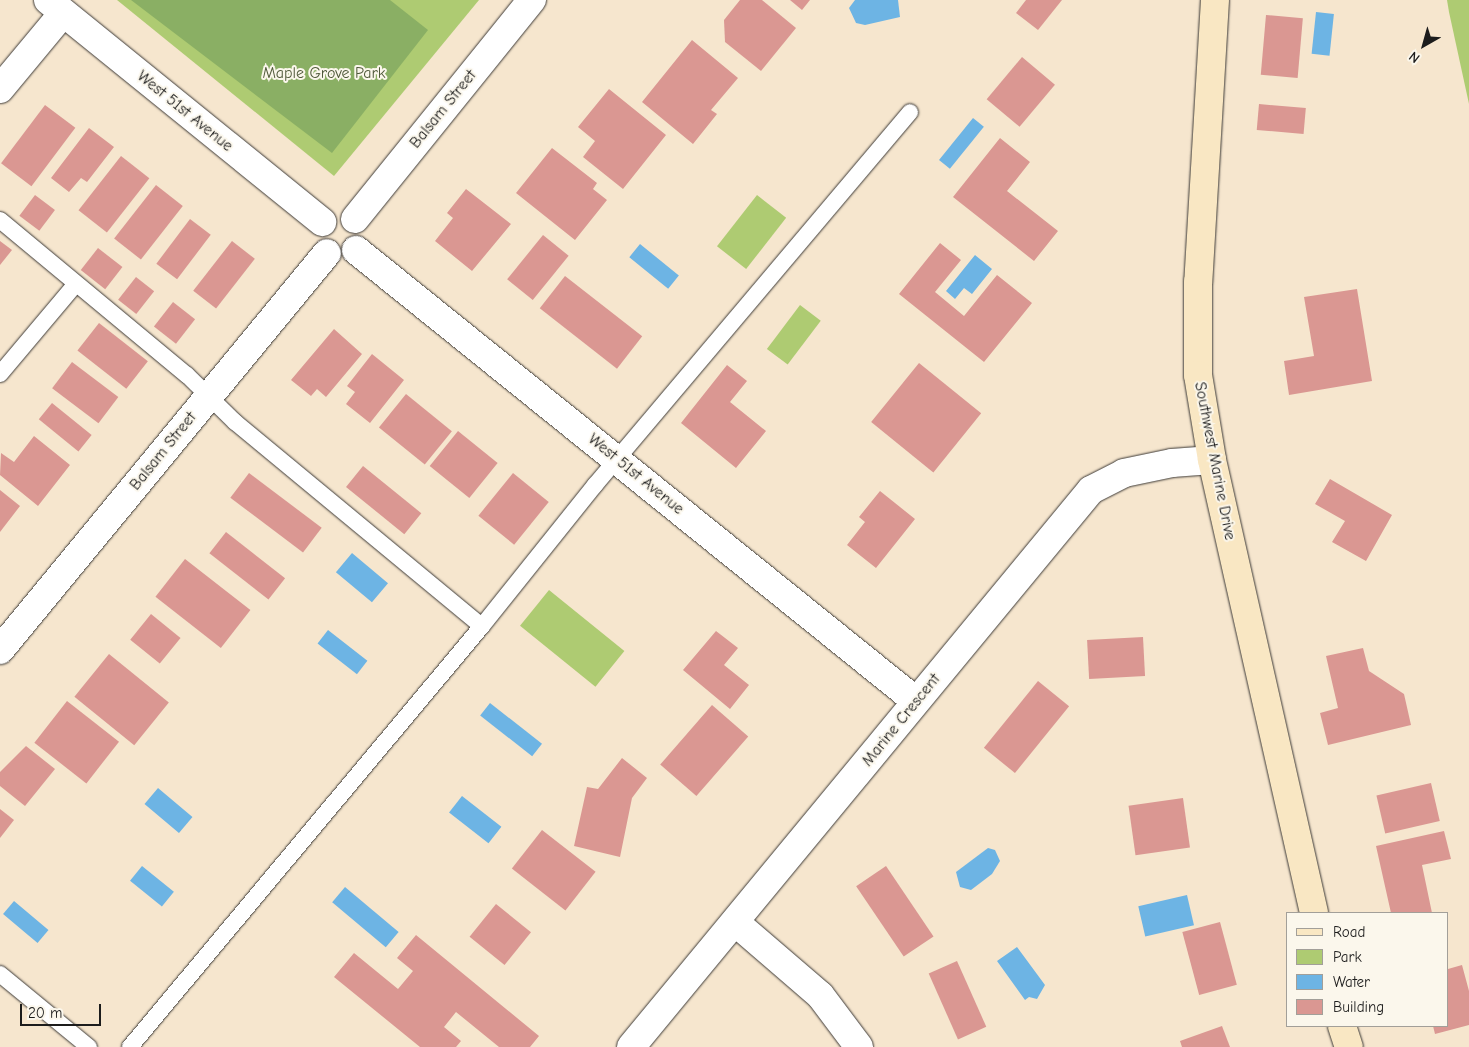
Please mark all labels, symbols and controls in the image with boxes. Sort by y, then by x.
north arrow [1399,20,1449,70]
text: N [1406,48,1423,67]
park label: Maple Grove Park [262,63,386,83]
street label: Balsam Street [406,66,480,152]
street label: West 51st Avenue [133,67,237,155]
street label: Southwest Marine Drive [1190,380,1240,542]
street label: Balsam Street [126,408,200,494]
street label: West 51st Avenue [584,430,688,518]
street label: Marine Crescent [858,670,944,770]
legend [1286,912,1449,1027]
text: Road [1333,923,1365,941]
text: Park [1333,948,1362,966]
text: Water [1333,973,1370,991]
scale bar [22,994,104,1026]
text: Building [1333,998,1384,1016]
text: 20 m [28,1004,62,1022]

